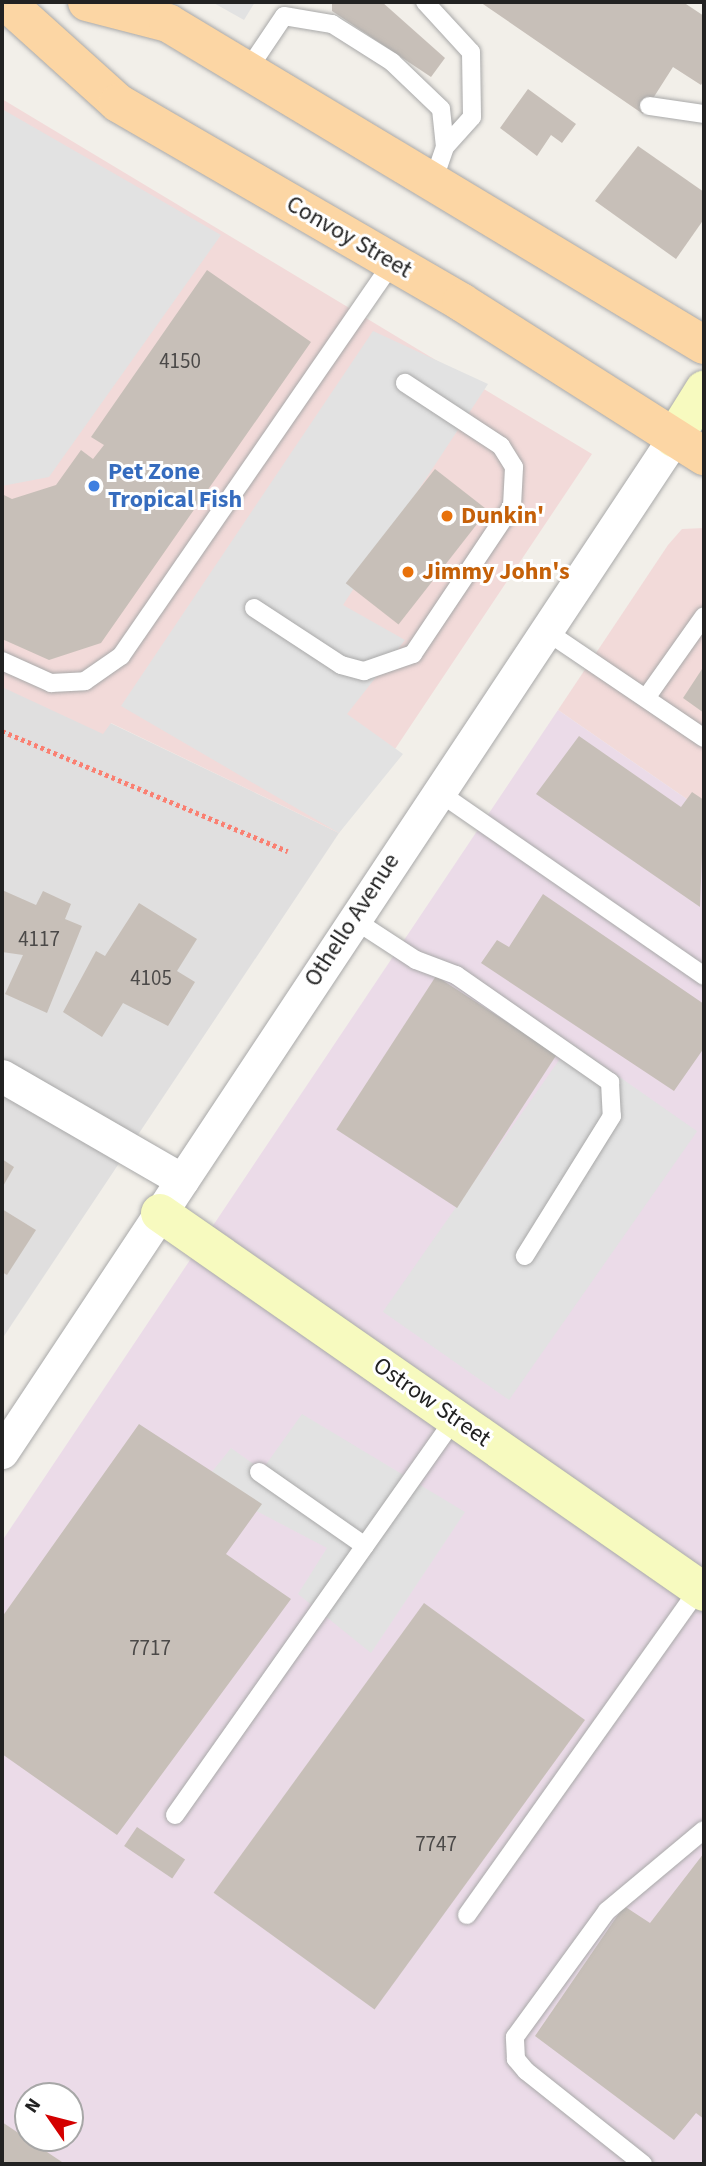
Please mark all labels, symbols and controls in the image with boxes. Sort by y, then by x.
street label: Convoy Street [281,190,417,284]
house number: 4150 [159,348,201,374]
place label: Pet Zone Tropical Fish [108,458,242,514]
marker: Pet Zone Tropical Fish [86,478,102,494]
place label: Dunkin' [461,502,544,530]
marker: Dunkin' [439,508,455,524]
place label: Jimmy John's [422,558,570,586]
marker: Jimmy John's [400,564,416,580]
street label: Othello Avenue [298,848,406,992]
house number: 4117 [18,926,60,952]
house number: 4105 [130,965,172,991]
street label: Ostrow Street [368,1351,496,1453]
house number: 7717 [129,1635,171,1661]
house number: 7747 [415,1831,457,1857]
north arrow [14,2082,84,2152]
text: N [18,2093,48,2119]

